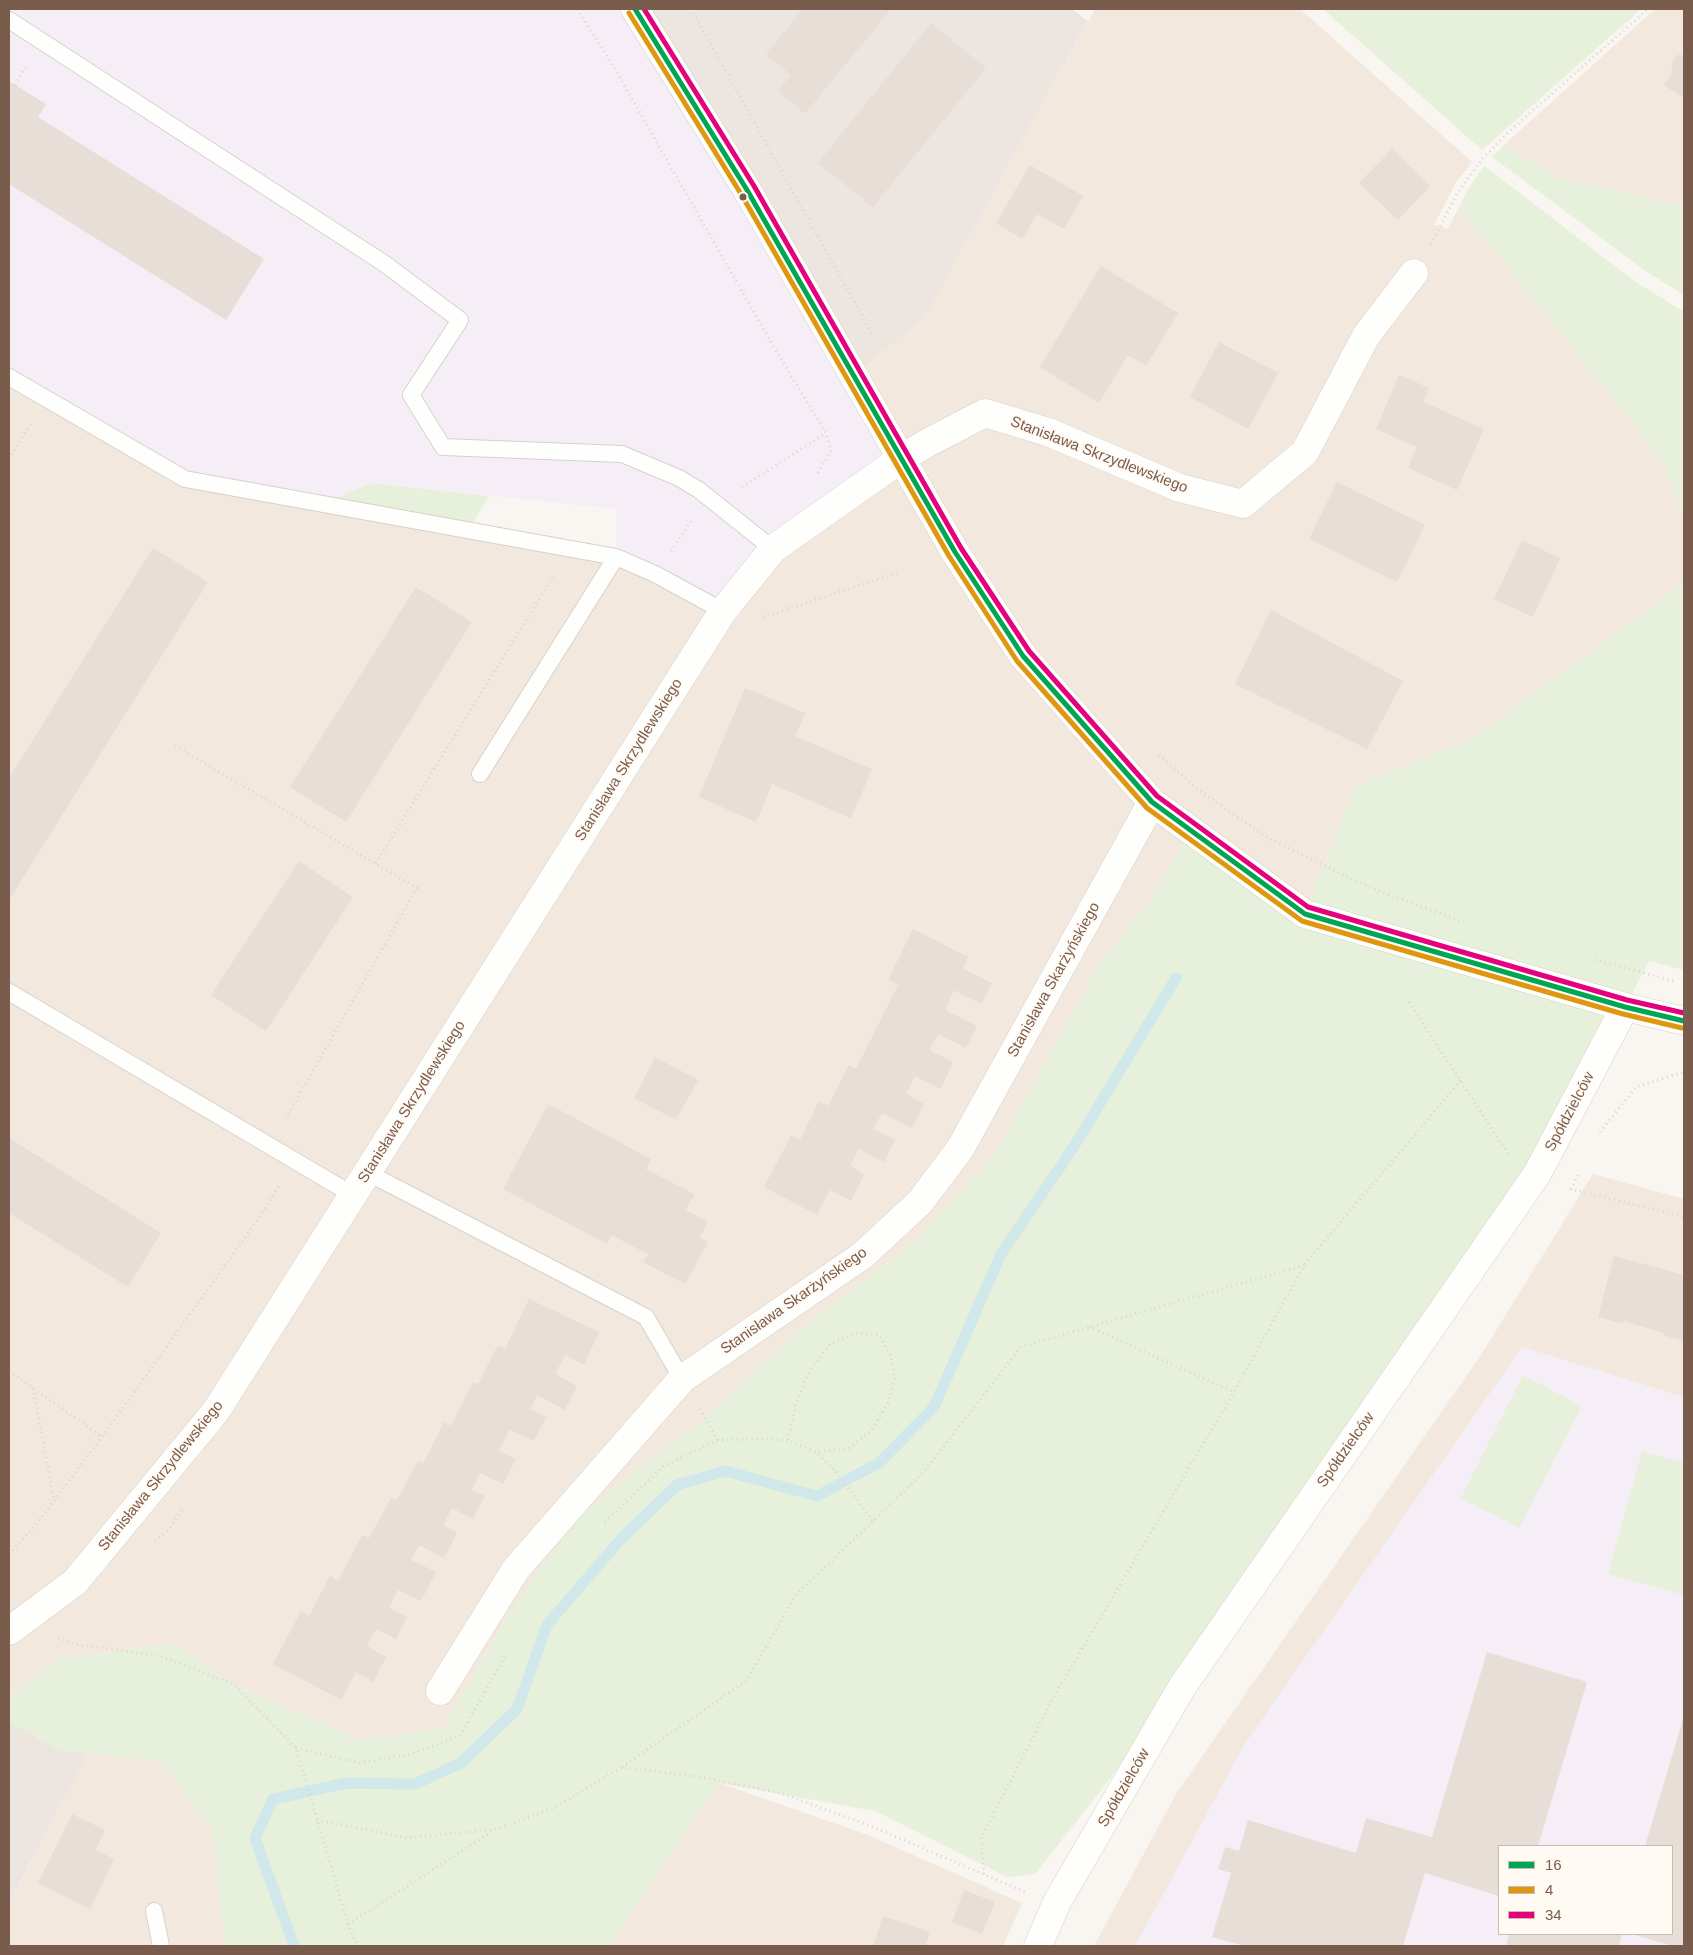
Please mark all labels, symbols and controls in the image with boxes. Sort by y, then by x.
unlabelled marker [738,192,748,202]
street label: Stanisława Skrzydlewskiego [1008,413,1190,497]
street label: Stanisława Skrzydlewskiego [571,675,687,845]
street label: Stanisława Skarżyńskiego [1004,899,1104,1061]
street label: Stanisława Skrzydlewskiego [354,1017,470,1187]
street label: Spółdzielców [1542,1069,1598,1155]
street label: Stanisława Skarżyńskiego [717,1244,871,1358]
street label: Stanisława Skrzydlewskiego [95,1397,227,1555]
street label: Spółdzielców [1314,1409,1378,1491]
street label: Spółdzielców [1094,1746,1154,1830]
legend [1498,1845,1673,1935]
text: 16 [1545,1856,1562,1873]
text: 4 [1545,1881,1553,1898]
text: 34 [1545,1906,1562,1923]

